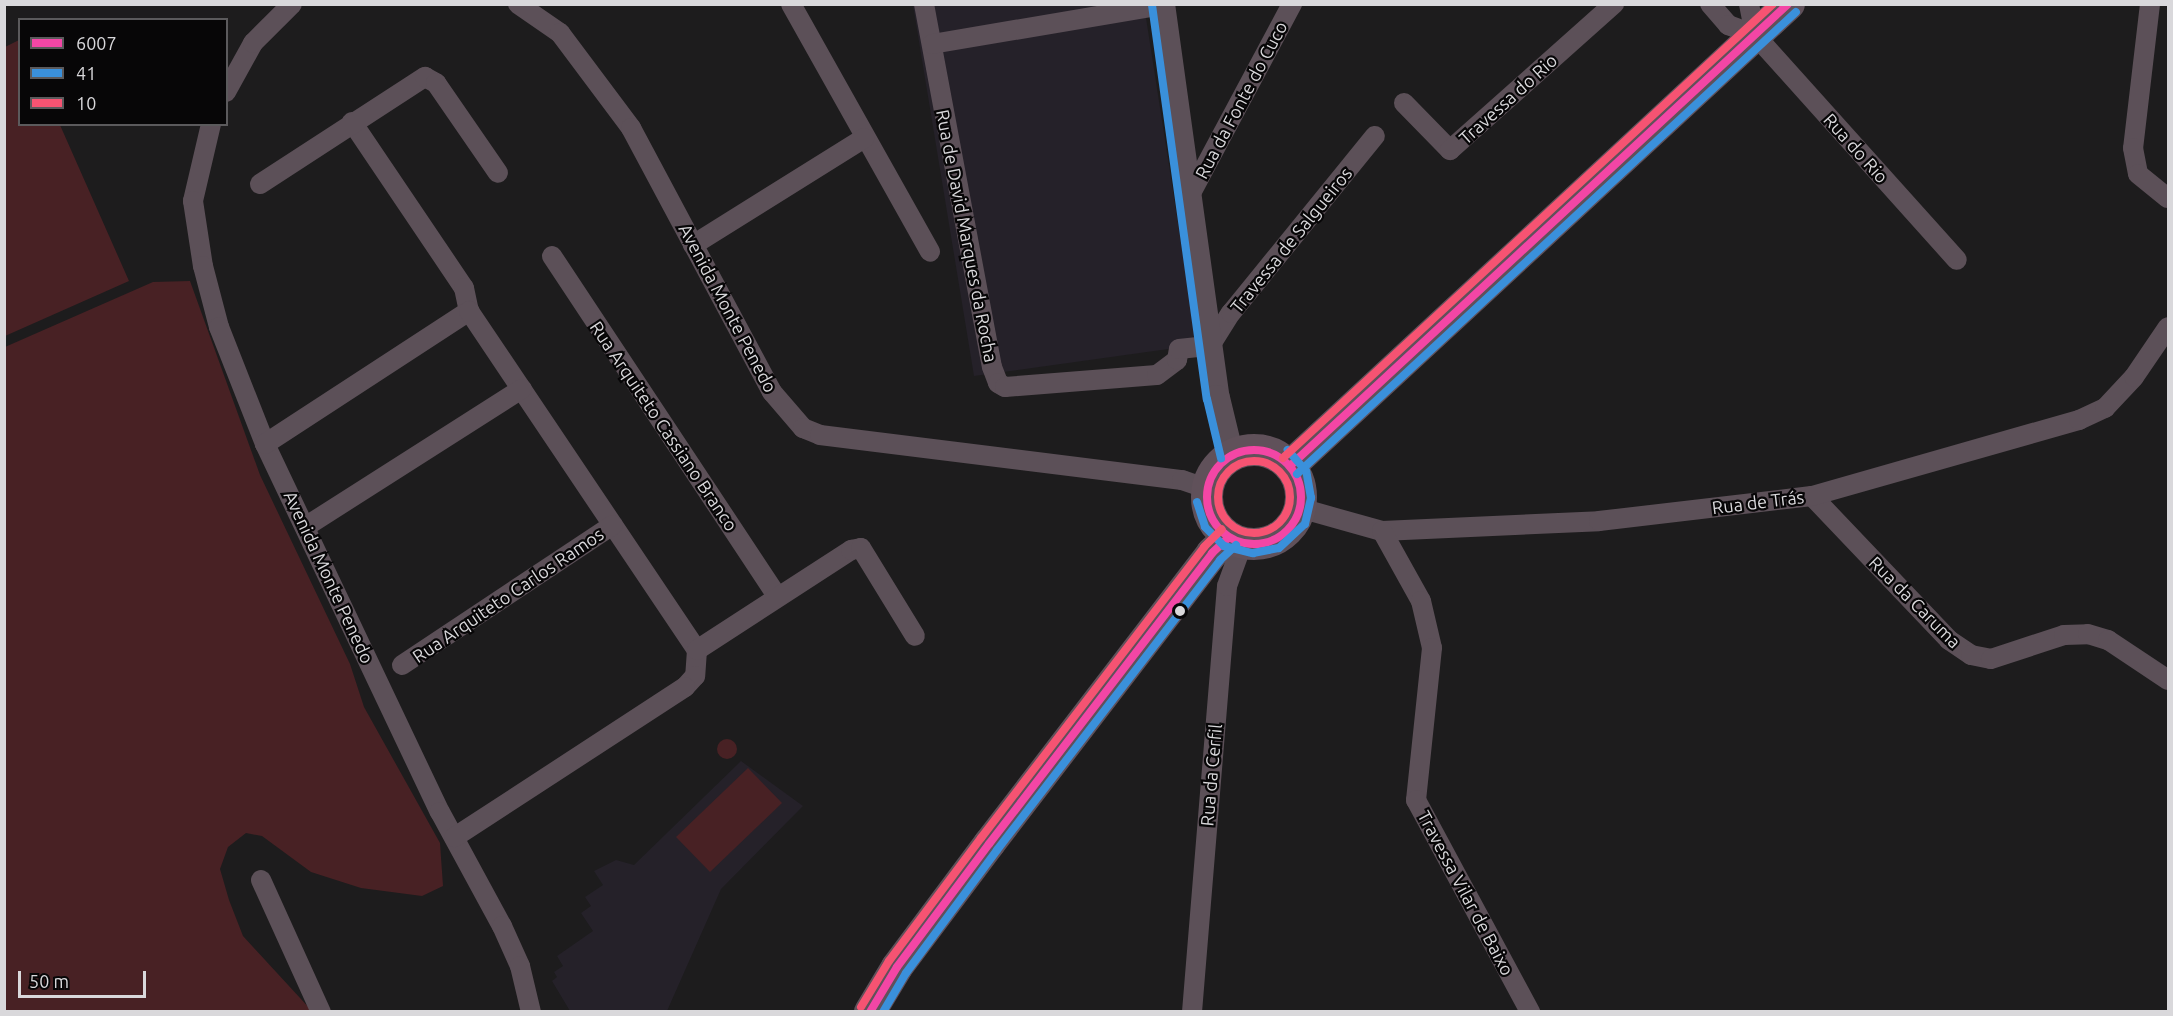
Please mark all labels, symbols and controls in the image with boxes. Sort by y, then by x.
legend [18,18,228,126]
street label: Rua da Fonte do Cuco [1190,18,1292,182]
text: 6007 [76,33,117,53]
street label: Travessa do Rio [1455,49,1561,149]
text: 41 [76,63,96,83]
text: 10 [76,93,96,113]
street label: Rua de David Marques da Rocha [932,108,1002,364]
street label: Rua do Rio [1819,109,1893,187]
street label: Travessa de Salgueiros [1226,163,1356,317]
street label: Avenida Monte Penedo [674,220,782,396]
street label: Rua Arquiteto Cassiano Branco [586,317,742,535]
street label: Rua de Trás [1711,486,1805,518]
street label: Avenida Monte Penedo [280,487,378,667]
street label: Rua Arquiteto Carlos Ramos [408,523,608,667]
street label: Rua da Caruma [1865,552,1965,652]
unlabelled marker [1174,605,1186,617]
street label: Rua da Cerfil [1196,723,1226,827]
street label: Travessa Vilar de Baixo [1413,807,1519,979]
scale bar [21,959,148,997]
text: 50 m [29,971,69,991]

